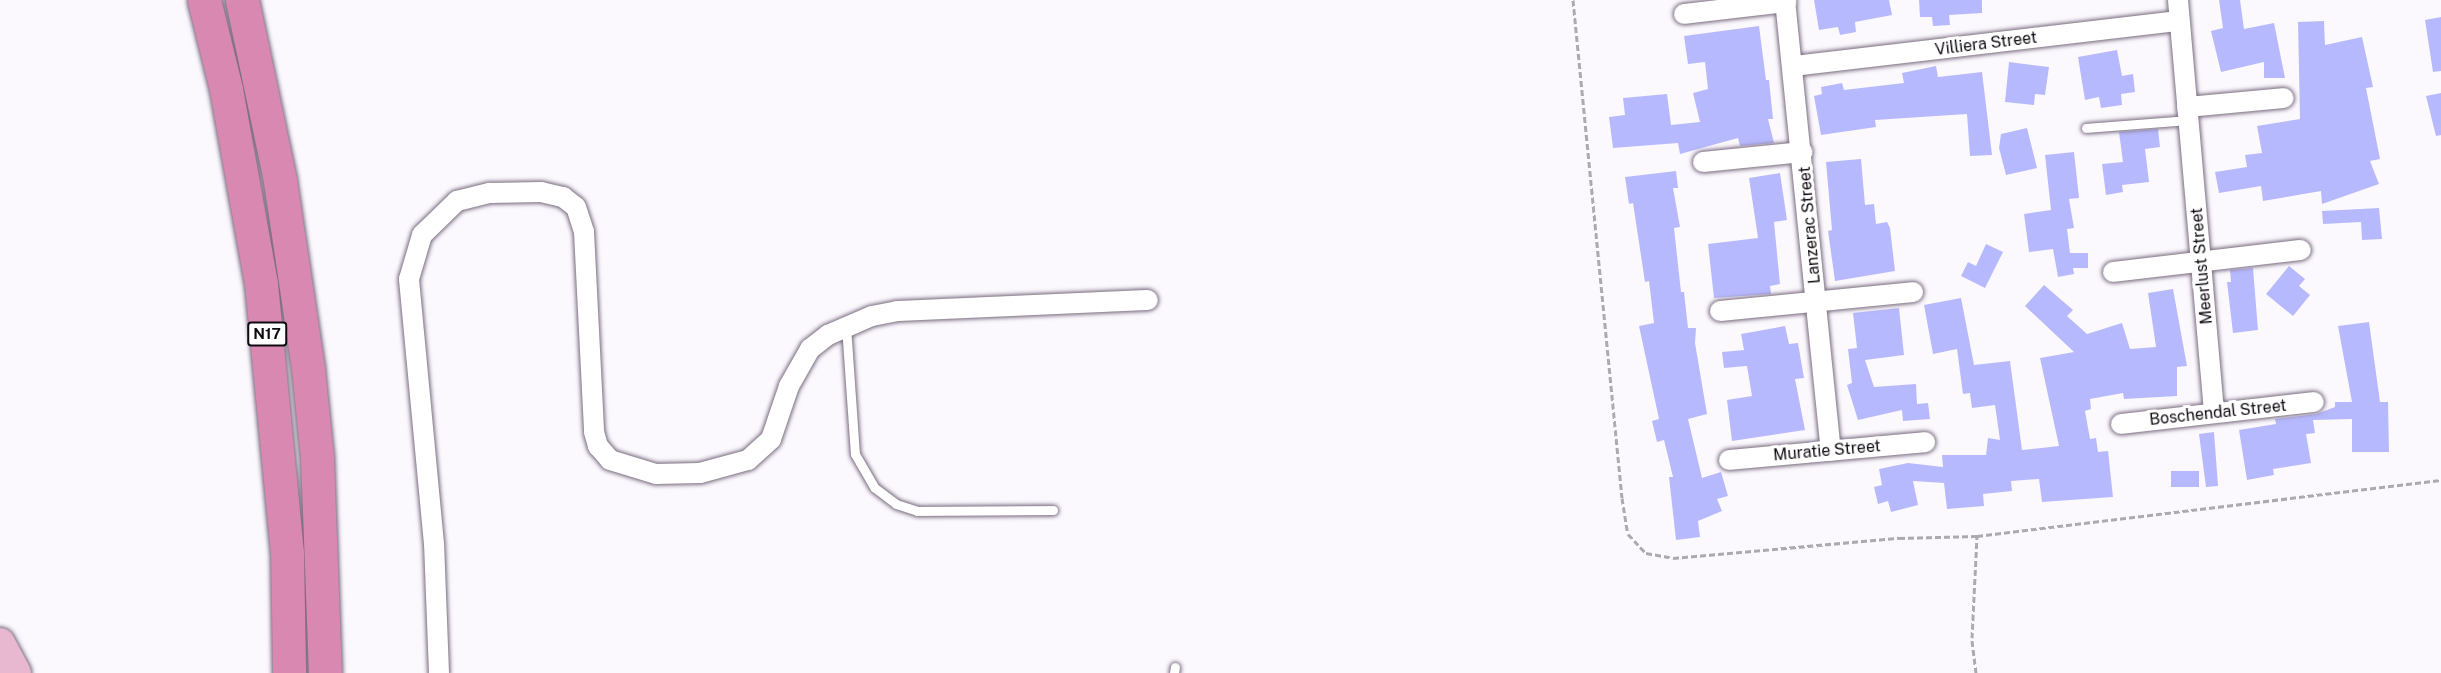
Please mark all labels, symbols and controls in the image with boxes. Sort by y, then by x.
street label: Villiera Street [1934,28,2038,60]
street label: Lanzerac Street [1795,165,1825,285]
street label: Meerlust Street [2187,207,2217,325]
road number: N17 [246,322,288,346]
street label: Boschendal Street [2148,396,2288,430]
street label: Muratie Street [1772,437,1882,465]

